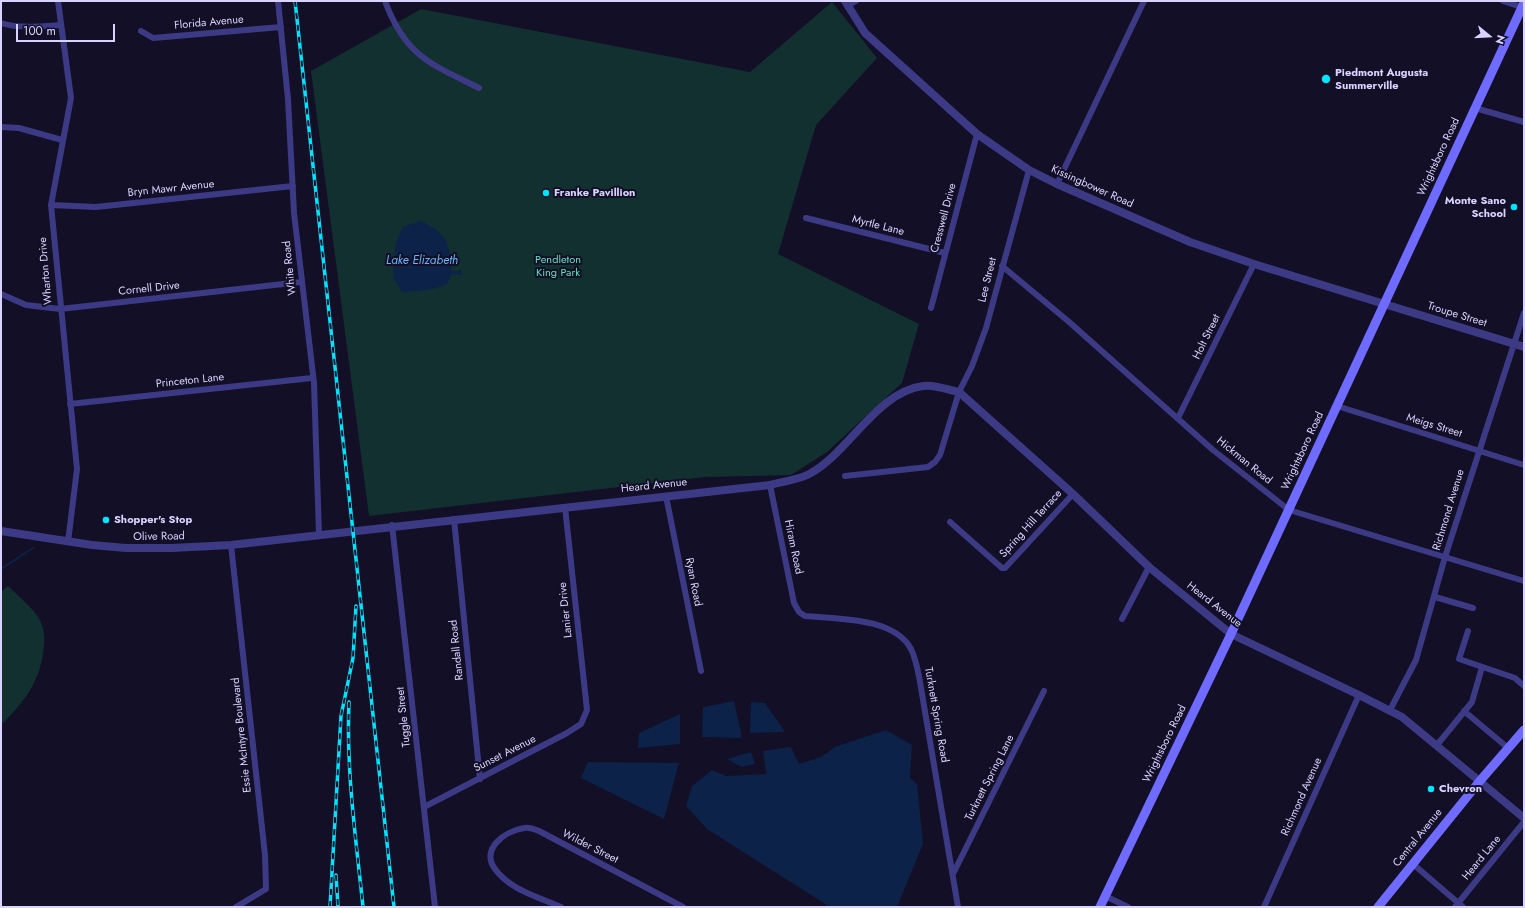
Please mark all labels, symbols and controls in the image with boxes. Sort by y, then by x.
street label: Florida Avenue [174,13,244,33]
scale bar [18,16,117,42]
north arrow [1469,16,1509,56]
text: 100 m [23,22,56,40]
text: N [1491,33,1509,46]
place label: Piedmont Augusta Summerville [1335,66,1428,92]
marker: Piedmont Augusta Summerville [1320,73,1332,85]
street label: Wrightsboro Road [1415,116,1463,198]
street label: Kissingbower Road [1049,163,1135,211]
street label: Bryn Mawr Avenue [127,178,215,200]
street label: Cresswell Drive [928,182,960,254]
place label: Franke Pavillion [554,186,635,200]
marker: Franke Pavillion [541,188,551,198]
place label: Monte Sano School [1445,194,1506,220]
marker: Monte Sano School [1509,202,1519,212]
street label: Myrtle Lane [851,213,905,239]
street label: Wharton Drive [36,237,56,305]
street label: White Road [281,240,299,296]
park label: Pendleton King Park [535,253,581,279]
water label: Lake Elizabeth [386,254,458,268]
street label: Lee Street [976,256,1000,304]
street label: Cornell Drive [118,279,180,299]
street label: Troupe Street [1426,300,1488,330]
street label: Holt Street [1190,312,1224,362]
street label: Princeton Lane [155,371,225,391]
street label: Wrightsboro Road [1279,410,1327,492]
street label: Meigs Street [1404,411,1464,441]
street label: Hickman Road [1214,435,1274,487]
street label: Richmond Avenue [1430,468,1468,552]
street label: Heard Avenue [620,476,688,496]
street label: Spring Hill Terrace [997,487,1065,561]
place label: Shopper's Stop [114,513,192,527]
marker: Shopper's Stop [101,515,111,525]
street label: Hiram Road [781,519,805,575]
street label: Olive Road [133,530,185,544]
street label: Ryan Road [682,557,704,607]
street label: Heard Avenue [1184,579,1244,631]
street label: Lanier Drive [557,581,575,639]
street label: Randall Road [447,619,467,681]
street label: Turknett Spring Road [921,666,951,764]
street label: Essie McIntyre Boulevard [229,677,255,793]
street label: Tuggle Street [394,686,414,748]
street label: Wrightsboro Road [1140,703,1190,785]
street label: Sunset Avenue [472,733,538,775]
street label: Turknett Spring Lane [963,733,1017,823]
street label: Richmond Avenue [1279,756,1325,838]
place label: Chevron [1439,782,1482,796]
marker: Chevron [1426,784,1436,794]
street label: Central Avenue [1391,806,1445,870]
street label: Wilder Street [560,827,620,867]
street label: Heard Lane [1460,833,1504,883]

